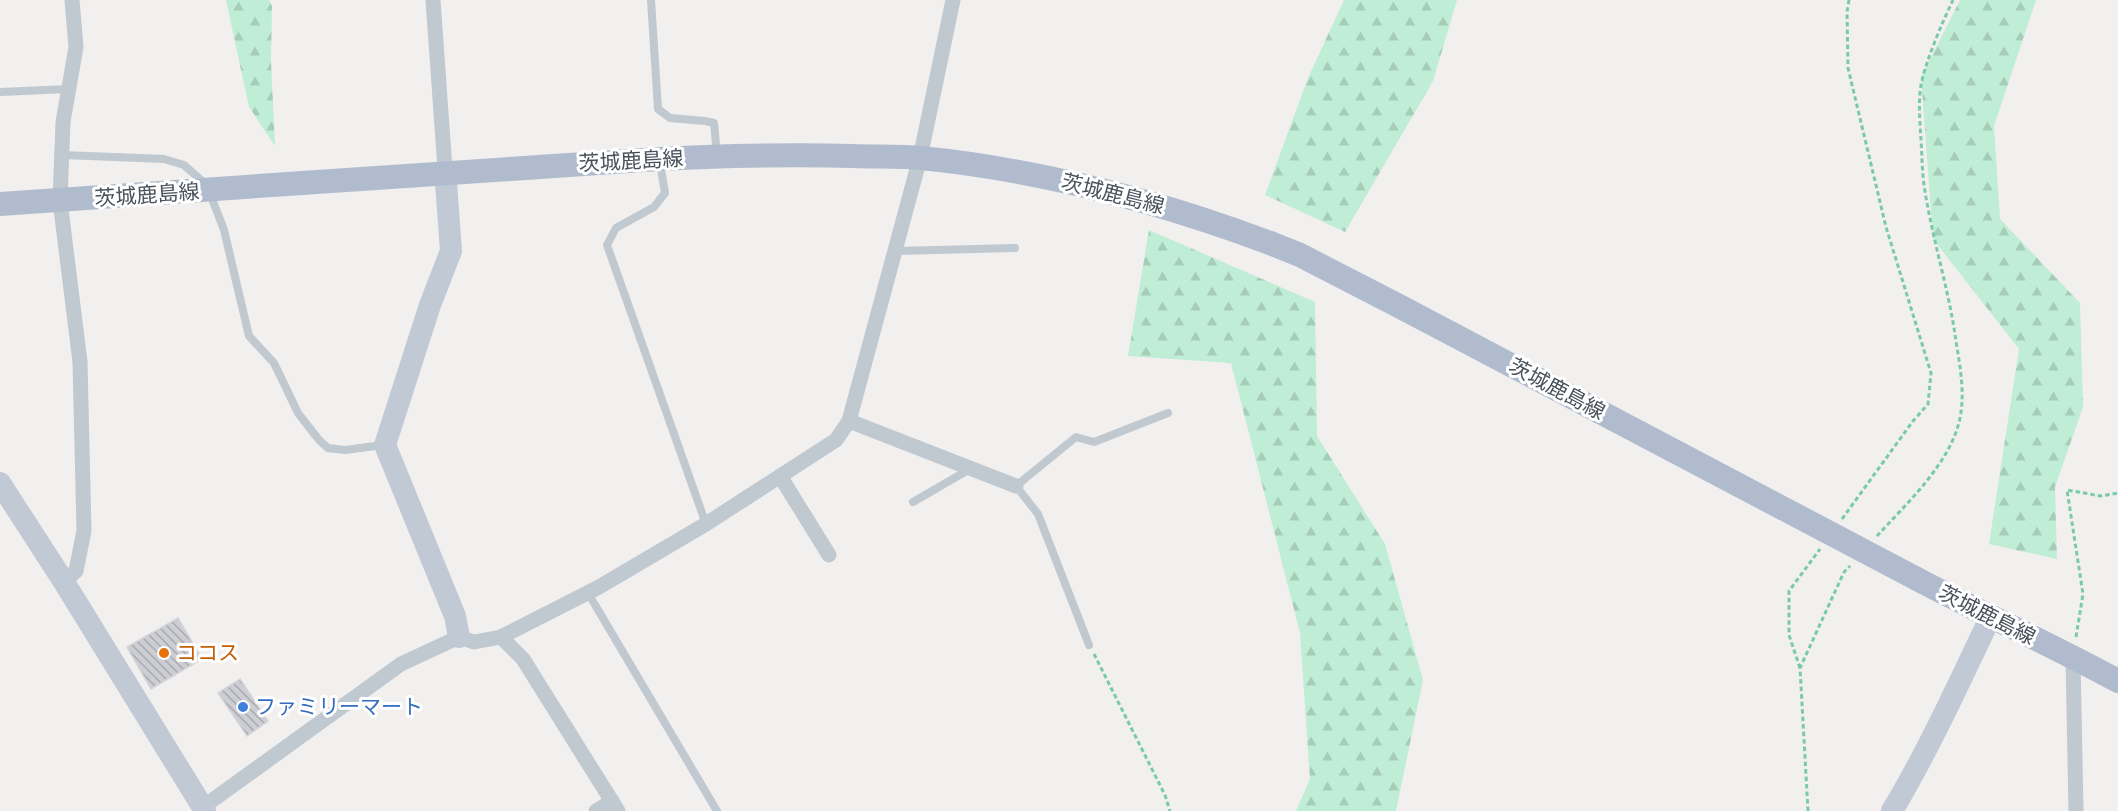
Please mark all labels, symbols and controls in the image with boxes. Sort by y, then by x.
street label: 茨城鹿島線 [578,145,684,176]
street label: 茨城鹿島線 [1059,169,1167,218]
street label: 茨城鹿島線 [94,178,200,211]
street label: 茨城鹿島線 [1505,353,1609,424]
street label: 茨城鹿島線 [1935,580,2040,650]
place label: ココス [176,640,239,665]
marker: ココス [157,646,171,660]
place label: ファミリーマート [255,694,423,719]
marker: ファミリーマート [236,700,250,714]

